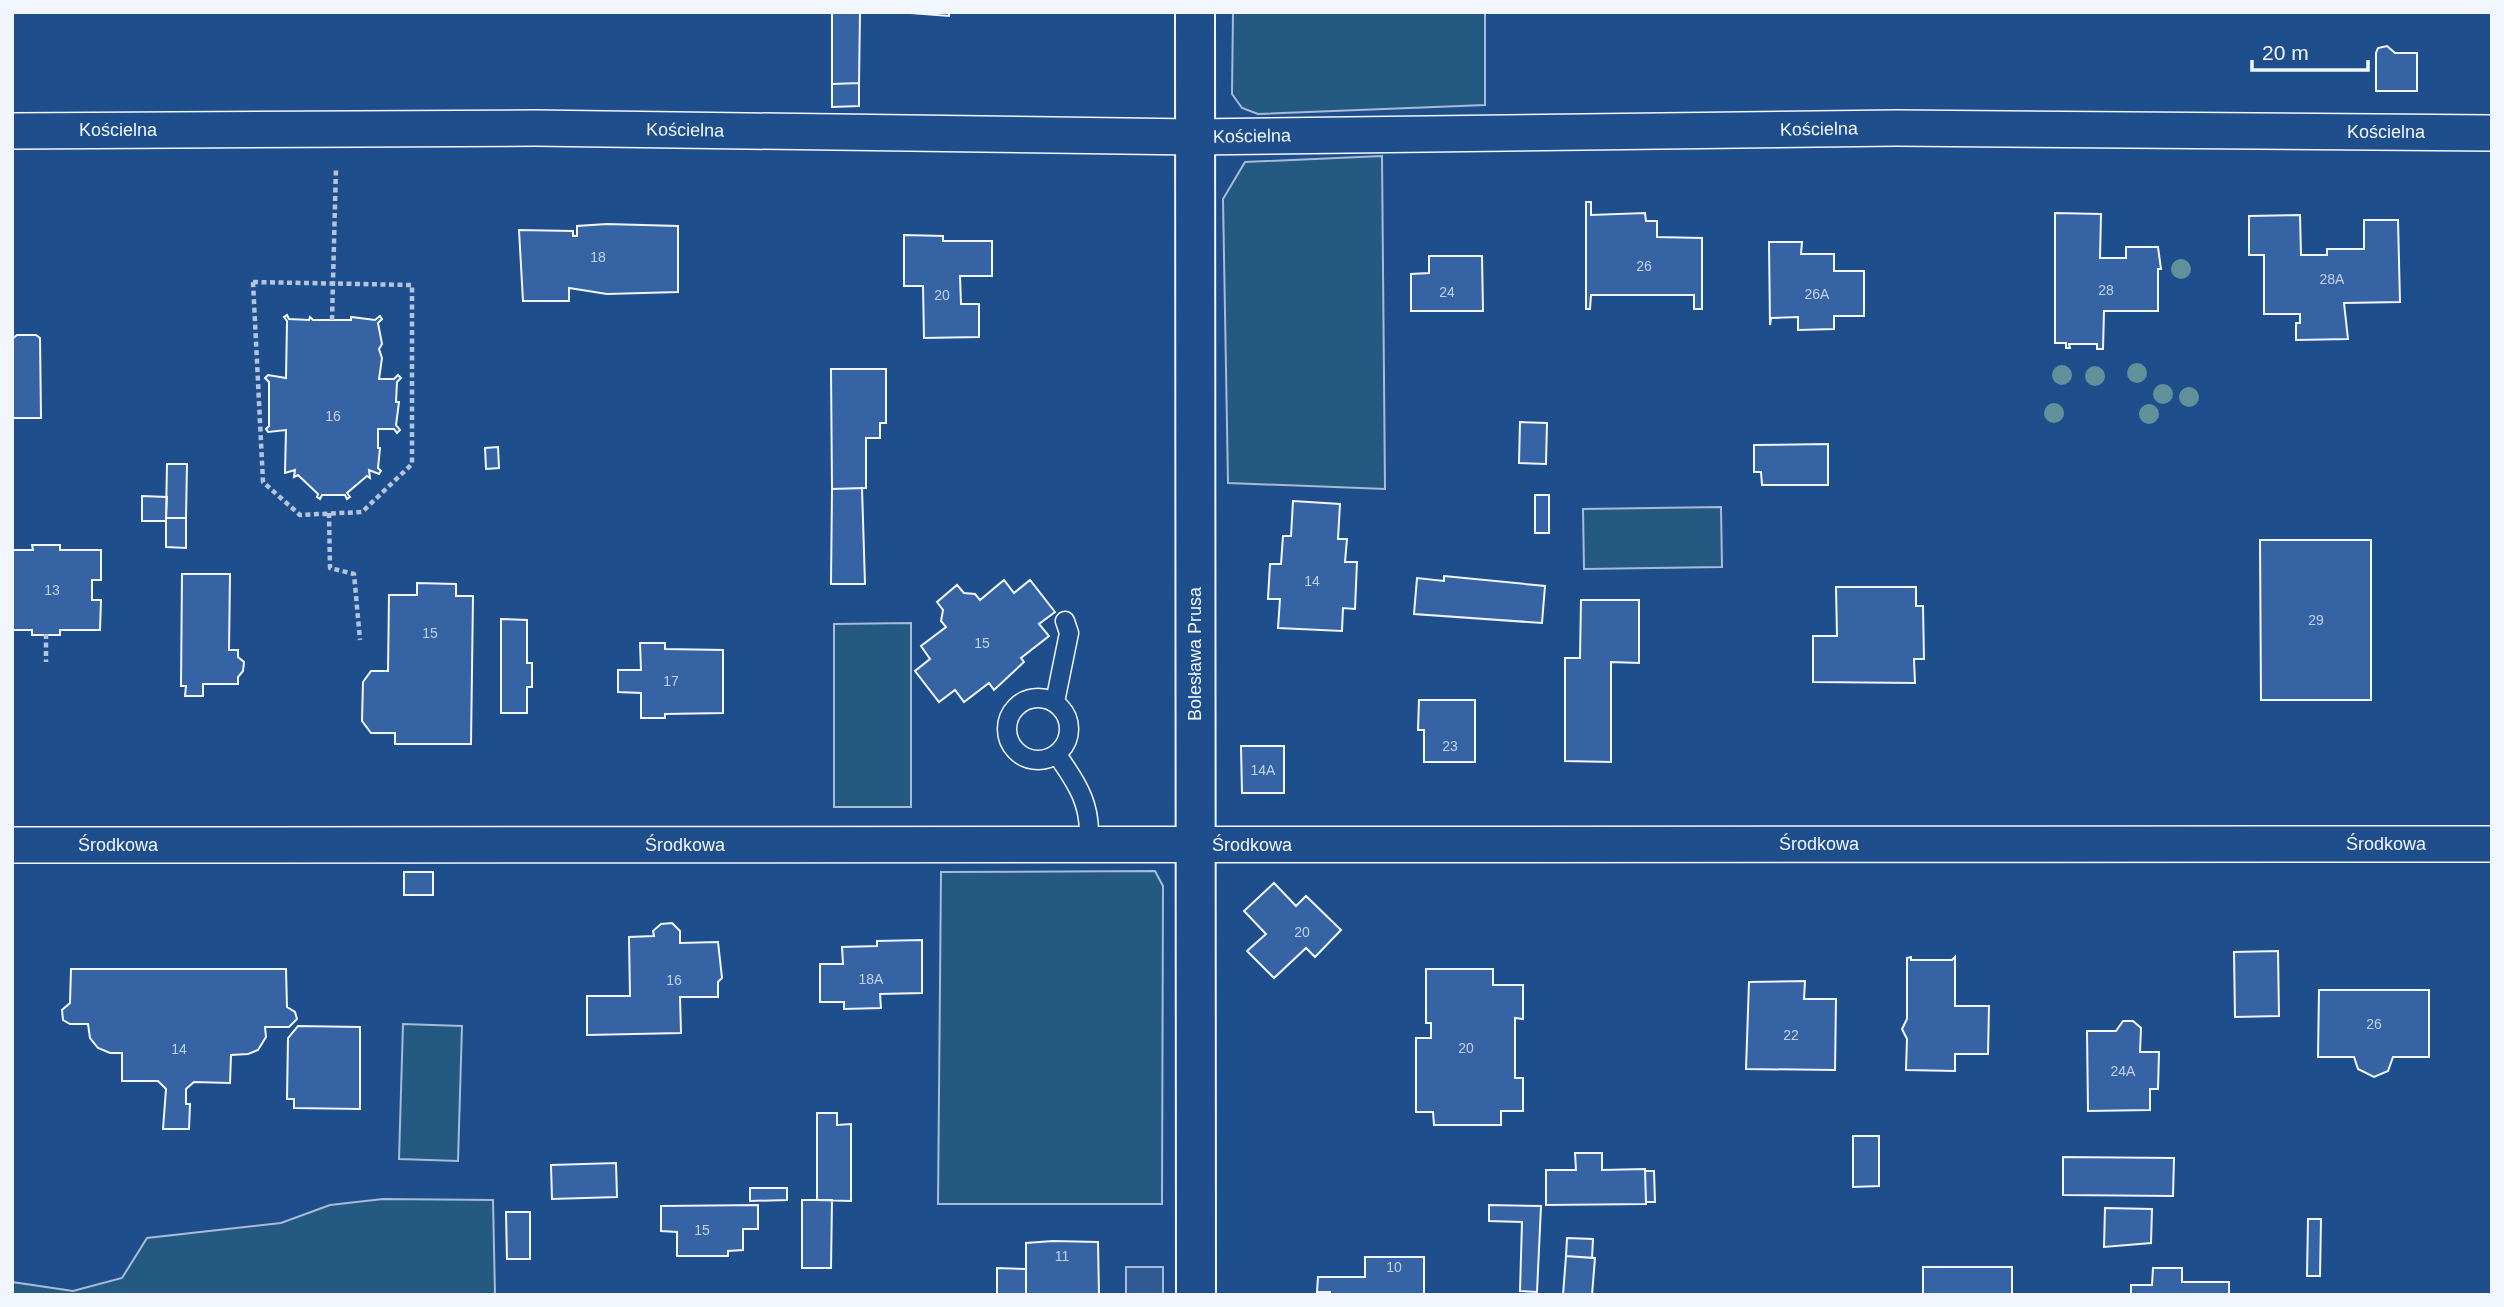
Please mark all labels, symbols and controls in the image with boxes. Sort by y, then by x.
scale bar [2252,28,2368,72]
text: 20 m [2262,41,2309,64]
street label: Kościelna [1780,118,1859,140]
street label: Kościelna [646,119,725,141]
street label: Kościelna [79,120,158,140]
street label: Kościelna [2347,122,2426,142]
street label: Kościelna [1213,125,1292,147]
house number: 18 [590,249,606,265]
house number: 26 [1636,258,1652,274]
house number: 28A [2320,271,2345,287]
house number: 28 [2098,282,2114,298]
house number: 24 [1439,284,1455,300]
house number: 26A [1805,286,1830,302]
house number: 20 [934,287,950,303]
house number: 16 [325,408,341,424]
house number: 14 [1304,573,1320,589]
house number: 13 [44,582,60,598]
street label: Bolesława Prusa [1185,586,1205,721]
house number: 29 [2308,612,2324,628]
house number: 15 [422,625,438,641]
house number: 15 [974,635,990,651]
house number: 17 [663,673,679,689]
house number: 23 [1442,738,1458,754]
house number: 14A [1251,762,1276,778]
street label: Środkowa [1779,833,1860,854]
street label: Środkowa [2346,833,2427,854]
street label: Środkowa [78,834,159,855]
street label: Środkowa [645,834,726,855]
street label: Środkowa [1212,834,1293,855]
house number: 20 [1294,924,1310,940]
house number: 18A [859,971,884,987]
house number: 16 [666,972,682,988]
house number: 26 [2366,1016,2382,1032]
house number: 22 [1783,1027,1799,1043]
house number: 20 [1458,1040,1474,1056]
house number: 14 [171,1041,187,1057]
house number: 24A [2111,1063,2136,1079]
house number: 15 [694,1222,710,1238]
house number: 11 [1055,1248,1069,1264]
house number: 10 [1386,1259,1402,1275]

